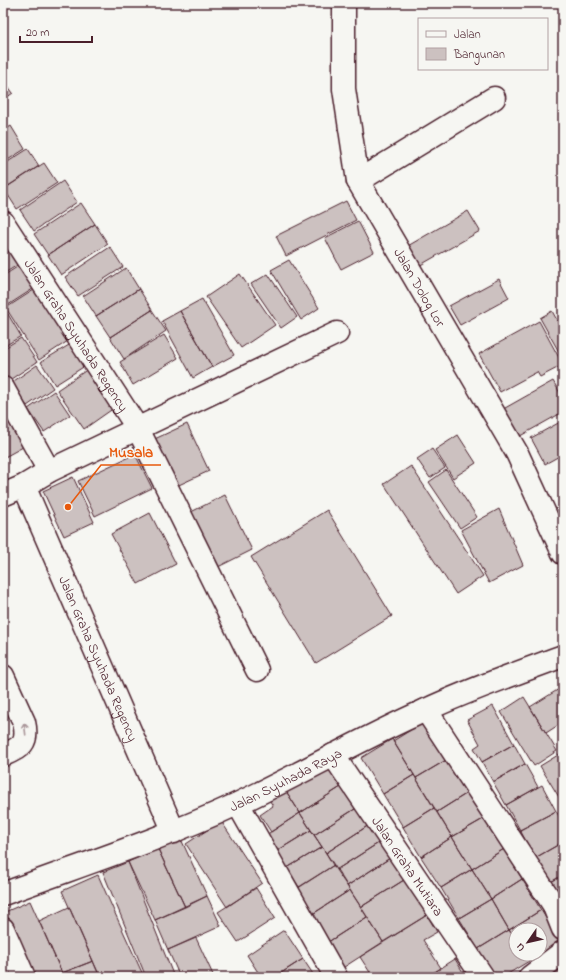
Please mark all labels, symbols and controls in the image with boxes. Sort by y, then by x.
scale bar [20,18,92,44]
legend [418,18,548,70]
text: 20 m [26,24,49,42]
text: Jalan [454,26,481,44]
text: Bangunan [453,46,505,65]
street label: Jalan Dolog Lor [387,245,450,332]
street label: Jalan Graha Syuhada Regency [18,255,133,417]
callout: Musala [101,438,161,465]
text: Musala [109,442,153,464]
street label: Jalan Graha Syuhada Regency [52,573,143,746]
one-way arrow [21,723,28,736]
street label: Jalan Syuhada Raya [226,744,346,818]
street label: Jalan Graha Mutiara [366,813,448,921]
north arrow [508,922,548,962]
text: U [512,940,529,954]

